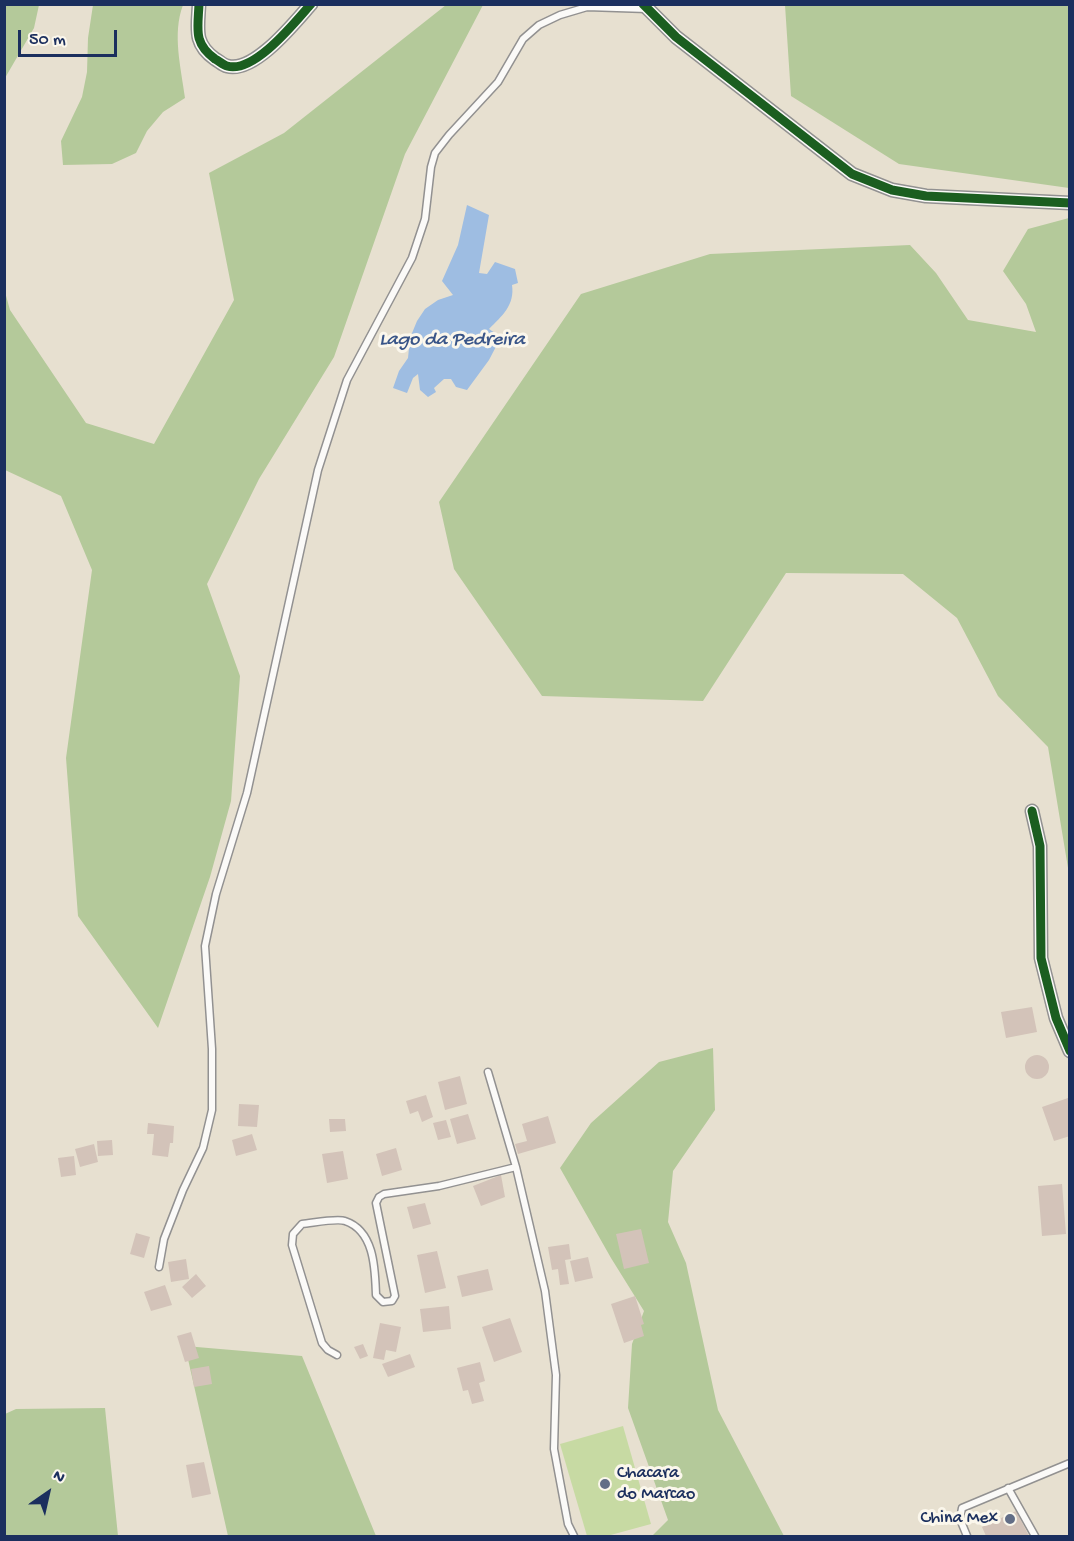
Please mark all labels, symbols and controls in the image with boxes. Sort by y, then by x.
scale bar [21,18,120,56]
text: 50 m [29,30,66,51]
water label: Lago da Pedreira [379,329,525,353]
north arrow [18,1463,78,1523]
place label: Chacara do Marcao [617,1463,695,1506]
text: N [49,1467,68,1488]
marker: Chacara do Marcao [598,1477,612,1491]
place label: China Mex [921,1508,998,1530]
marker: China Mex [1003,1512,1017,1526]

